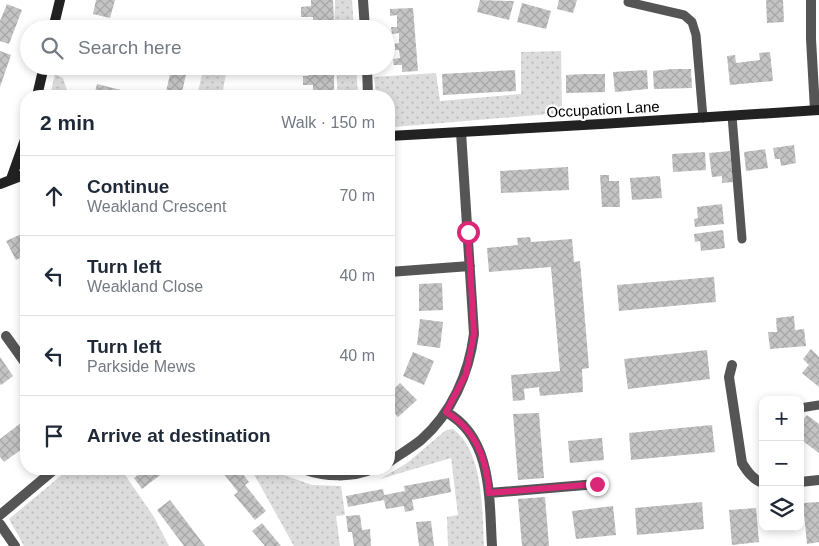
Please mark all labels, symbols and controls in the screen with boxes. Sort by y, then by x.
search box [20,20,395,75]
icon: search [38,34,66,62]
text: Search here [78,37,182,58]
street label: Occupation Lane [546,98,660,120]
text: 2 min [40,111,95,134]
text: Walk · 150 m [281,114,375,131]
text: Continue [87,176,169,197]
icon: ahead [40,182,68,210]
text: 70 m [339,187,375,204]
text: Weakland Crescent [87,198,226,215]
route start [457,221,480,244]
text: Turn left [87,256,162,277]
icon: left [40,262,68,290]
text: 40 m [339,267,375,284]
text: Weakland Close [87,278,203,295]
text: Turn left [87,336,162,357]
icon: left [40,342,68,370]
text: 40 m [339,347,375,364]
text: Parkside Mews [87,358,195,375]
map controls [759,396,804,531]
button: + [759,396,804,441]
icon: arrive [40,422,68,450]
text: Arrive at destination [87,425,271,446]
button: − [759,441,804,486]
route end [586,473,609,496]
button: layers [759,486,804,531]

